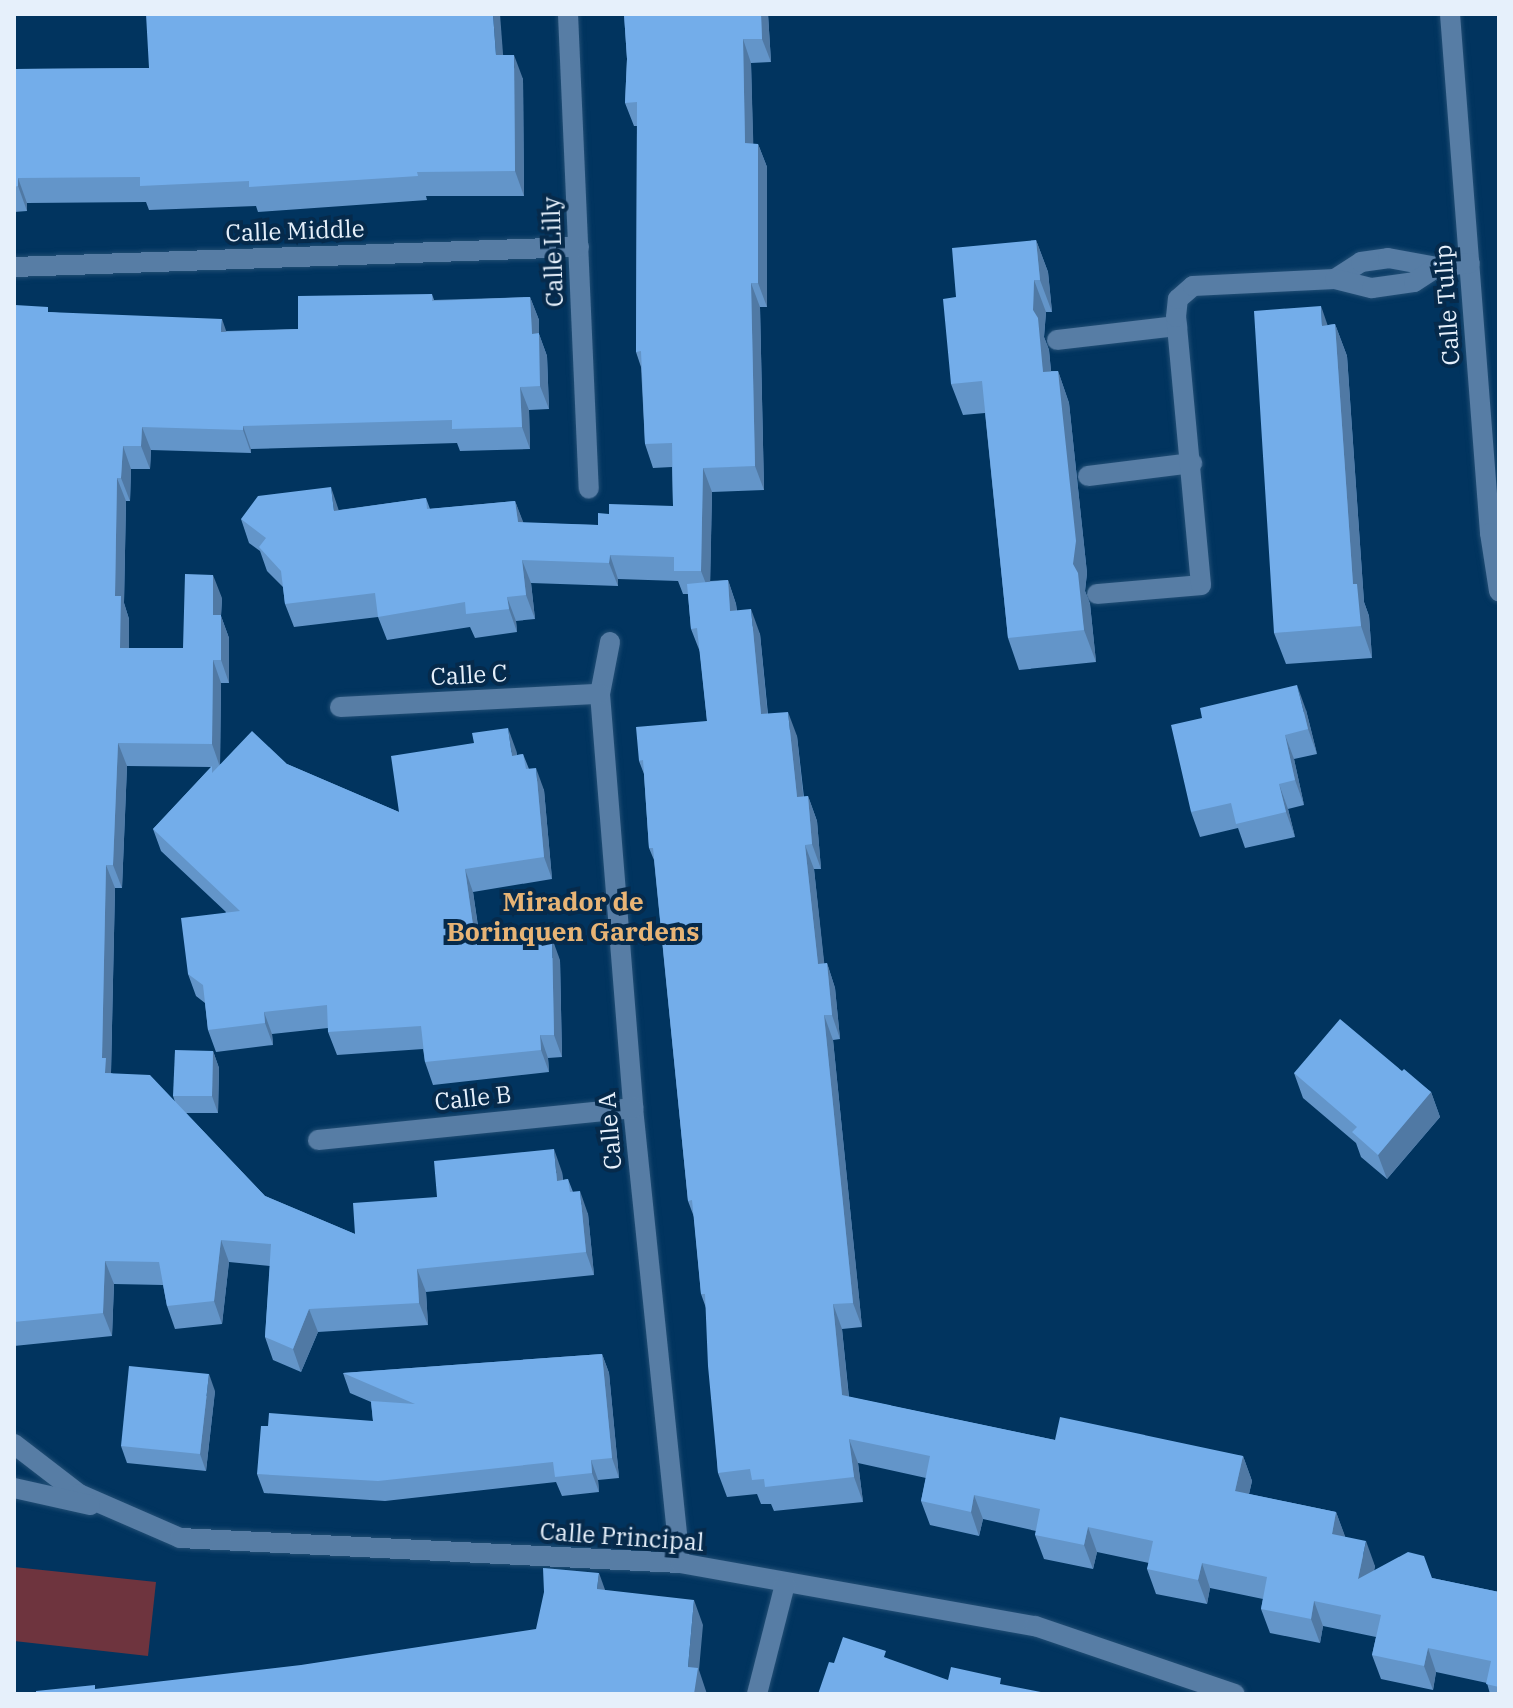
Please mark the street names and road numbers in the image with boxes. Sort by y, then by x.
street label: Calle Lilly [537,196,569,308]
street label: Calle Middle [225,214,365,248]
street label: Calle Tulip [1428,244,1466,366]
street label: Calle C [430,659,508,691]
street label: Calle B [433,1080,513,1116]
street label: Calle A [592,1091,628,1171]
street label: Calle Principal [539,1517,705,1557]

